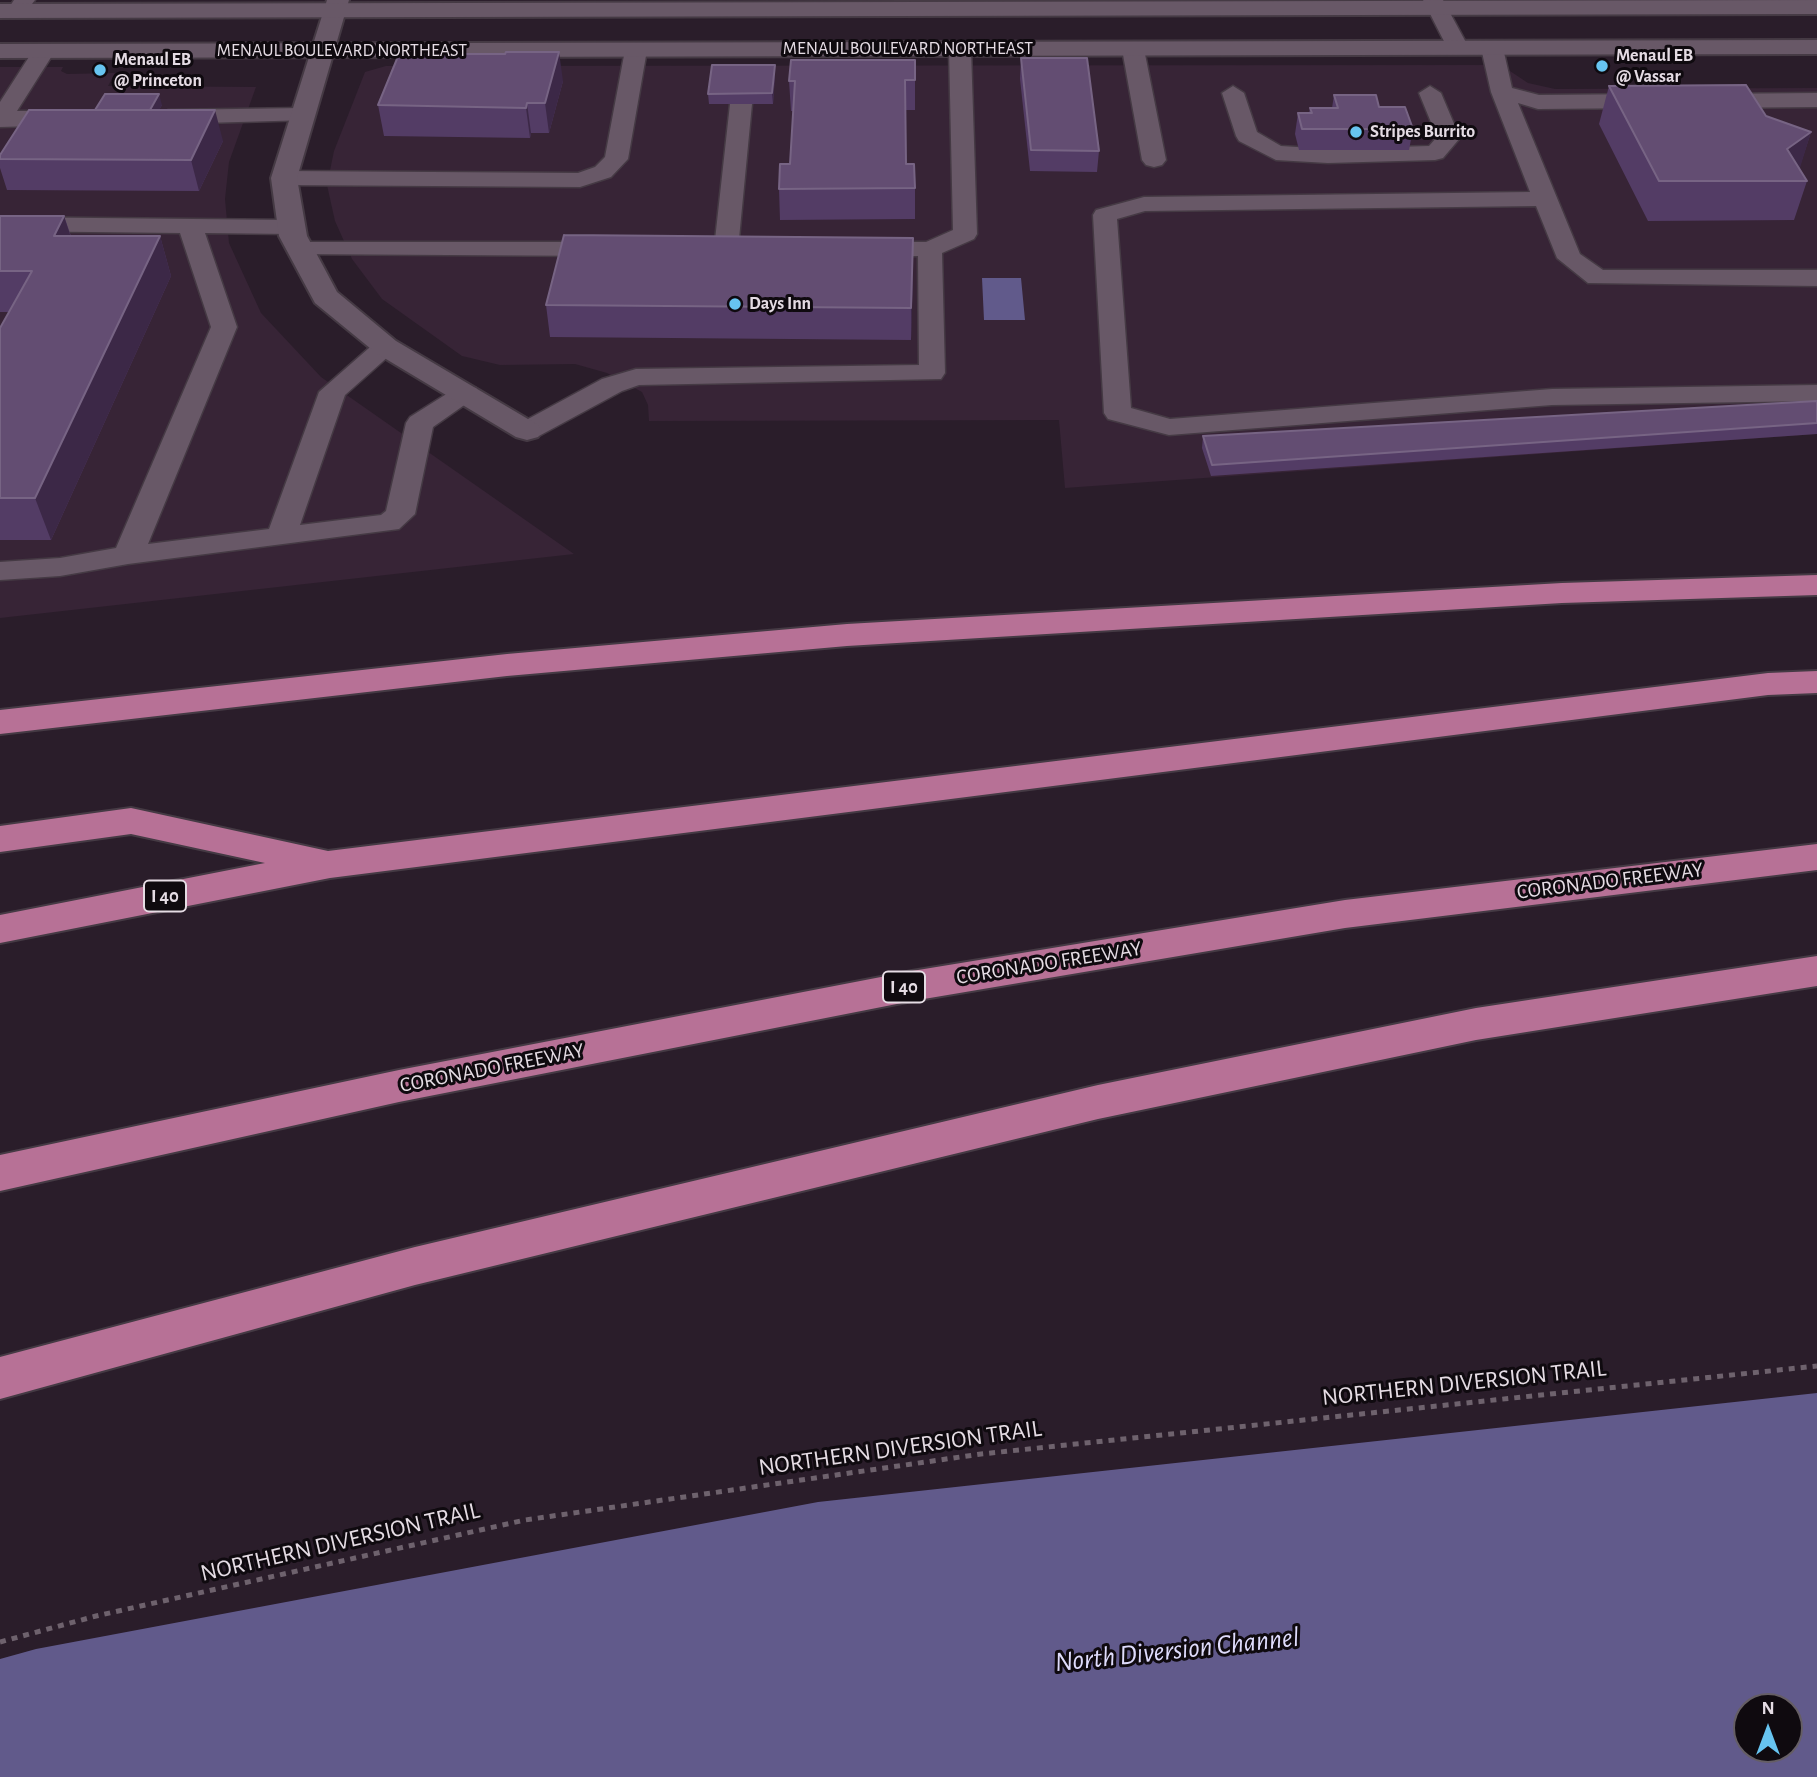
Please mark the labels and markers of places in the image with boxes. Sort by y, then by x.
place label: Menaul EB @ Vassar [1616,45,1693,88]
place label: Menaul EB @ Princeton [114,49,202,92]
marker: Menaul EB @ Vassar [1594,58,1610,74]
marker: Menaul EB @ Princeton [92,62,108,78]
place label: Stripes Burrito [1370,121,1475,143]
marker: Stripes Burrito [1348,124,1364,140]
place label: Days Inn [749,293,811,315]
marker: Days Inn [727,296,743,312]

